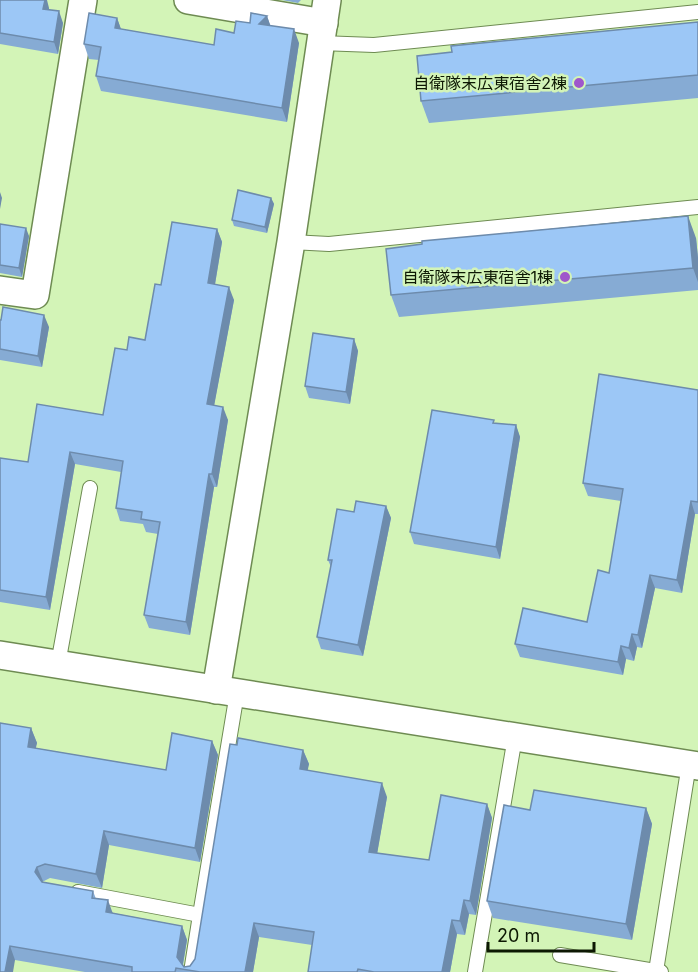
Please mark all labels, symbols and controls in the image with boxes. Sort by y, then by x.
place label: 自衛隊末広東宿舎2棟 [413,73,567,93]
marker: 自衛隊末広東宿舎2棟 [572,76,586,90]
place label: 自衛隊末広東宿舎1棟 [402,267,553,287]
marker: 自衛隊末広東宿舎1棟 [558,270,572,284]
scale bar [488,915,594,953]
text: 20 m [497,925,540,946]

